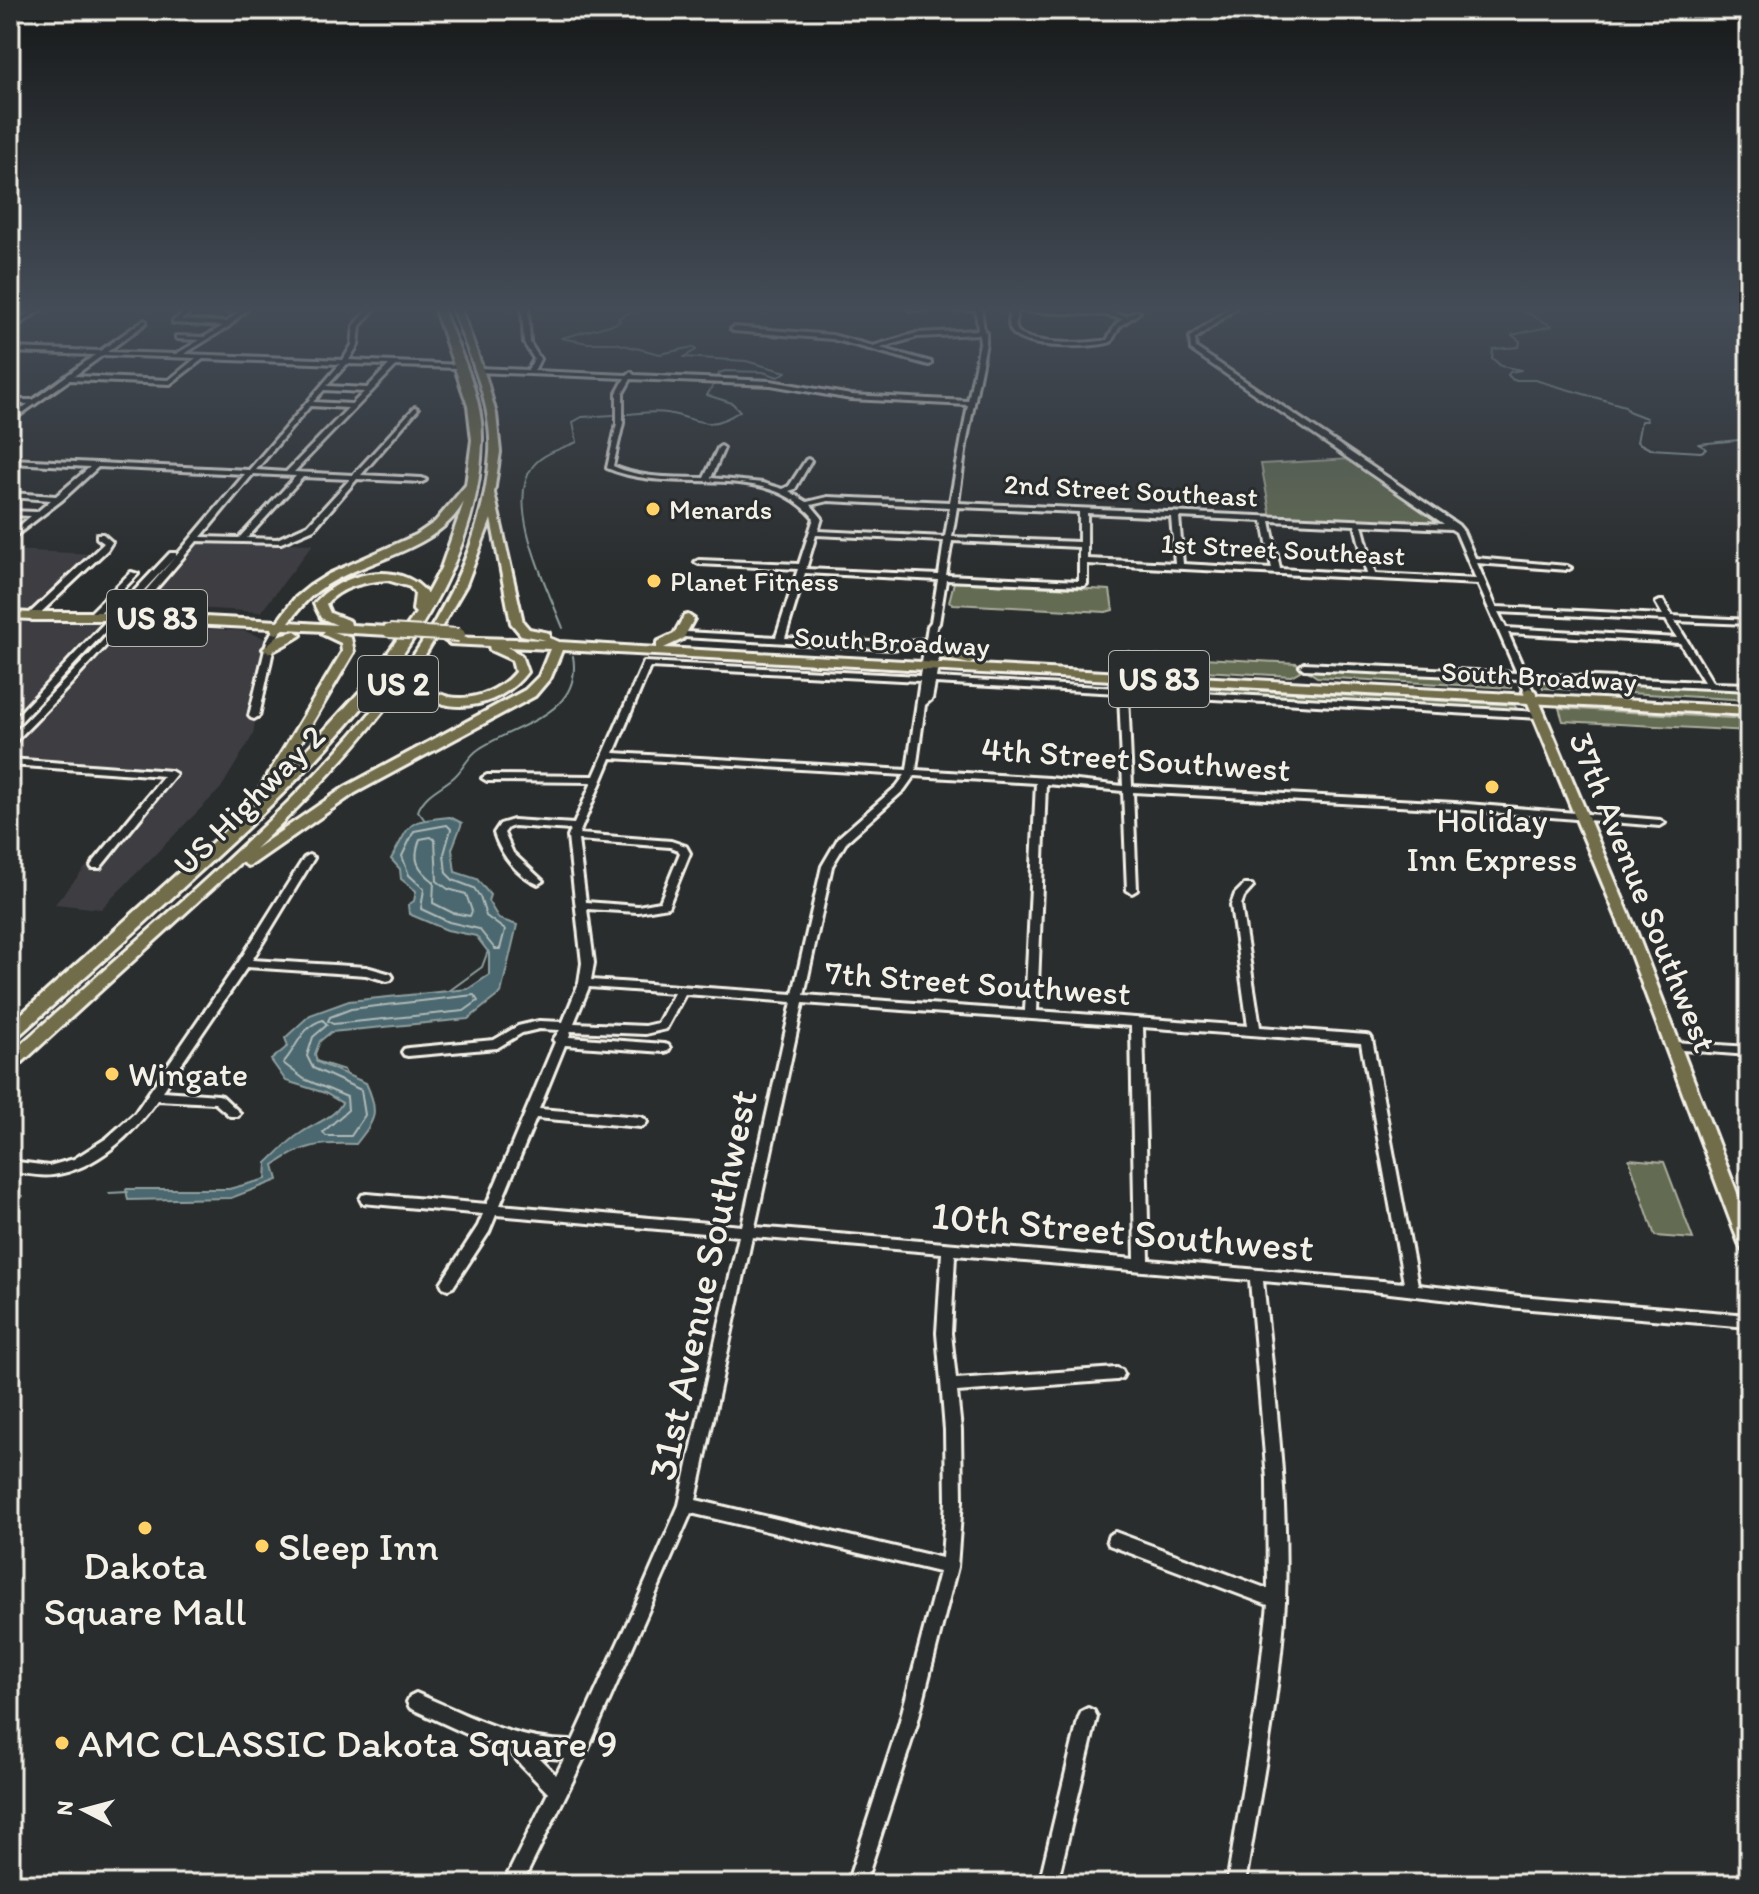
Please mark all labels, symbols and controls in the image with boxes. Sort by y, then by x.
street label: 2nd Street Southeast [1003,466,1259,514]
place label: Menards [669,492,772,526]
marker: Menards [644,500,662,518]
street label: 1st Street Southeast [1160,526,1406,572]
place label: Planet Fitness [670,564,839,598]
marker: Planet Fitness [645,572,663,590]
road number: US 83 [107,590,207,646]
street label: South Broadway [793,619,991,663]
road number: US 83 [1109,651,1209,707]
street label: South Broadway [1440,654,1638,698]
road number: US 2 [358,656,438,712]
street label: US Highway 2 [165,716,333,884]
street label: 37th Avenue Southwest [1560,726,1726,1058]
street label: 4th Street Southwest [980,728,1292,790]
marker: Holiday Inn Express [1483,778,1501,796]
place label: Holiday Inn Express [1407,800,1578,880]
street label: 7th Street Southwest [824,952,1132,1014]
place label: Wingate [128,1054,248,1095]
marker: Wingate [103,1065,121,1083]
street label: 31st Avenue Southwest [637,1086,767,1484]
street label: 10th Street Southwest [930,1190,1316,1272]
marker: Dakota Square Mall [136,1519,154,1537]
place label: Sleep Inn [278,1522,439,1570]
marker: Sleep Inn [253,1537,271,1555]
place label: Dakota Square Mall [43,1541,247,1635]
place label: AMC CLASSIC Dakota Square 9 [78,1719,618,1767]
marker: AMC CLASSIC Dakota Square 9 [53,1734,71,1752]
north arrow [44,1770,124,1850]
text: N [50,1799,79,1817]

